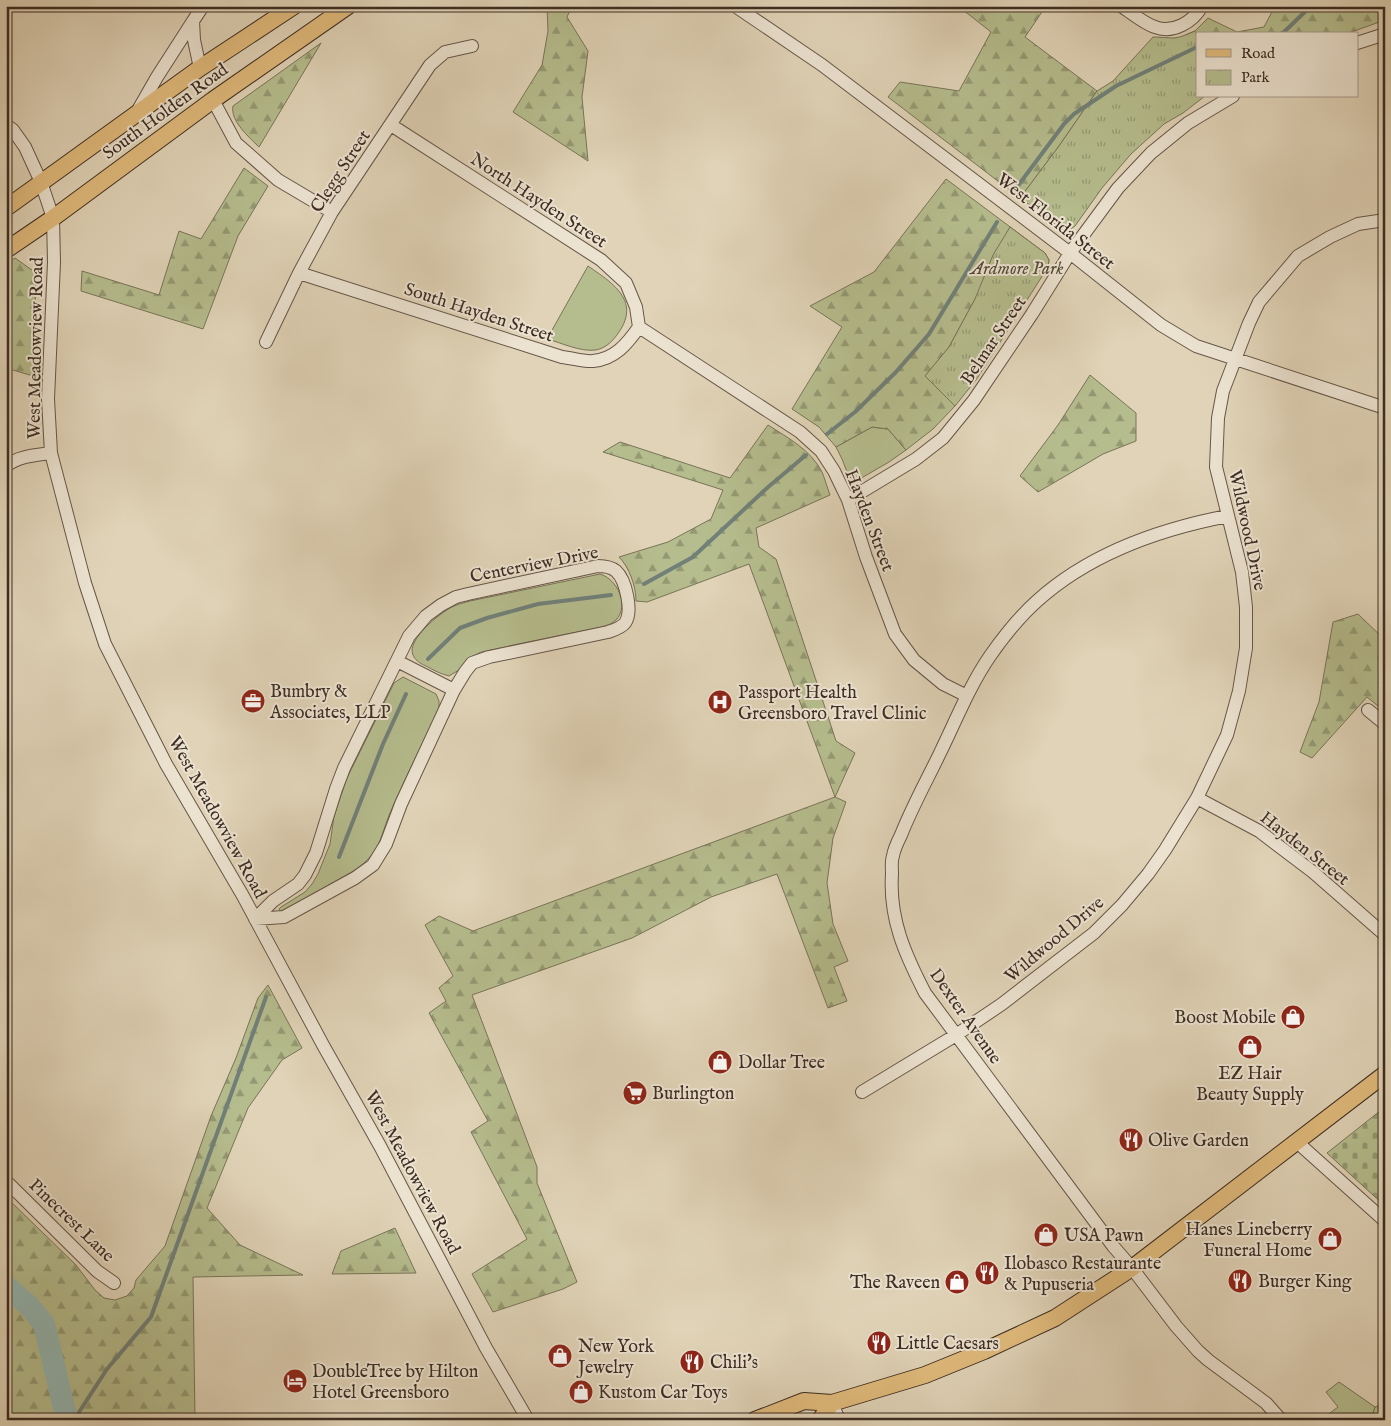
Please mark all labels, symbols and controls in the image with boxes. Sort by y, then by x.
legend [1196,32,1358,98]
text: Road [1241,44,1276,63]
street label: South Holden Road [99,59,233,165]
text: Park [1241,68,1271,87]
street label: Clegg Street [306,126,377,218]
street label: North Hayden Street [465,148,611,254]
street label: West Florida Street [991,169,1119,276]
street label: West Meadowview Road [23,256,50,439]
park label: Ardmore Park [969,258,1063,281]
street label: South Hayden Street [401,278,556,348]
street label: Belmar Street [956,292,1032,390]
street label: Hayden Street [839,466,899,575]
street label: Wildwood Drive [1223,468,1271,593]
street label: Centerview Drive [468,542,600,589]
place label: Bumbry & Associates, LLP [269,681,390,725]
place label: Passport Health Greensboro Travel Clinic [738,682,927,726]
office icon: Bumbry & Associates, LLP [240,688,266,714]
hospital icon: Passport Health Greensboro Travel Clinic [707,689,733,715]
street label: West Meadowview Road [162,733,271,903]
street label: Hayden Street [1255,807,1354,891]
street label: Wildwood Drive [1001,892,1109,988]
street label: Dexter Avenue [923,965,1006,1069]
shop icon: Boost Mobile [1280,1004,1306,1030]
place label: Boost Mobile [1174,1007,1276,1030]
shop icon: EZ Hair Beauty Supply [1237,1034,1263,1060]
shop icon: Dollar Tree [707,1049,733,1075]
place label: Dollar Tree [738,1052,825,1075]
place label: EZ Hair Beauty Supply [1196,1063,1304,1107]
supermarket icon: Burlington [622,1080,648,1106]
place label: Burlington [652,1083,735,1106]
street label: West Meadowview Road [359,1087,465,1259]
restaurant icon: Olive Garden [1118,1127,1144,1153]
place label: Olive Garden [1148,1130,1249,1153]
street label: Pinecrest Lane [23,1174,119,1268]
place label: Hanes Lineberry Funeral Home [1185,1219,1312,1263]
shop icon: USA Pawn [1033,1222,1059,1248]
place label: USA Pawn [1064,1225,1144,1248]
shop icon: Hanes Lineberry Funeral Home [1317,1226,1343,1252]
place label: Ilobasco Restaurante & Pupuseria [1004,1253,1161,1297]
restaurant icon: Ilobasco Restaurante & Pupuseria [974,1260,1000,1286]
restaurant icon: Burger King [1227,1268,1253,1294]
shop icon: The Raveen [944,1269,970,1295]
place label: Burger King [1258,1271,1352,1294]
place label: The Raveen [850,1272,940,1295]
restaurant icon: Little Caesars [866,1330,892,1356]
place label: Little Caesars [896,1333,999,1356]
place label: New York Jewelry [576,1336,654,1380]
shop icon: New York Jewelry [547,1343,573,1369]
restaurant icon: Chili's [679,1349,705,1375]
place label: Chili's [710,1352,758,1375]
place label: DoubleTree by Hilton Hotel Greensboro [312,1361,479,1405]
hotel icon: DoubleTree by Hilton Hotel Greensboro [282,1368,308,1394]
shop icon: Kustom Car Toys [568,1379,594,1405]
place label: Kustom Car Toys [598,1382,728,1405]

